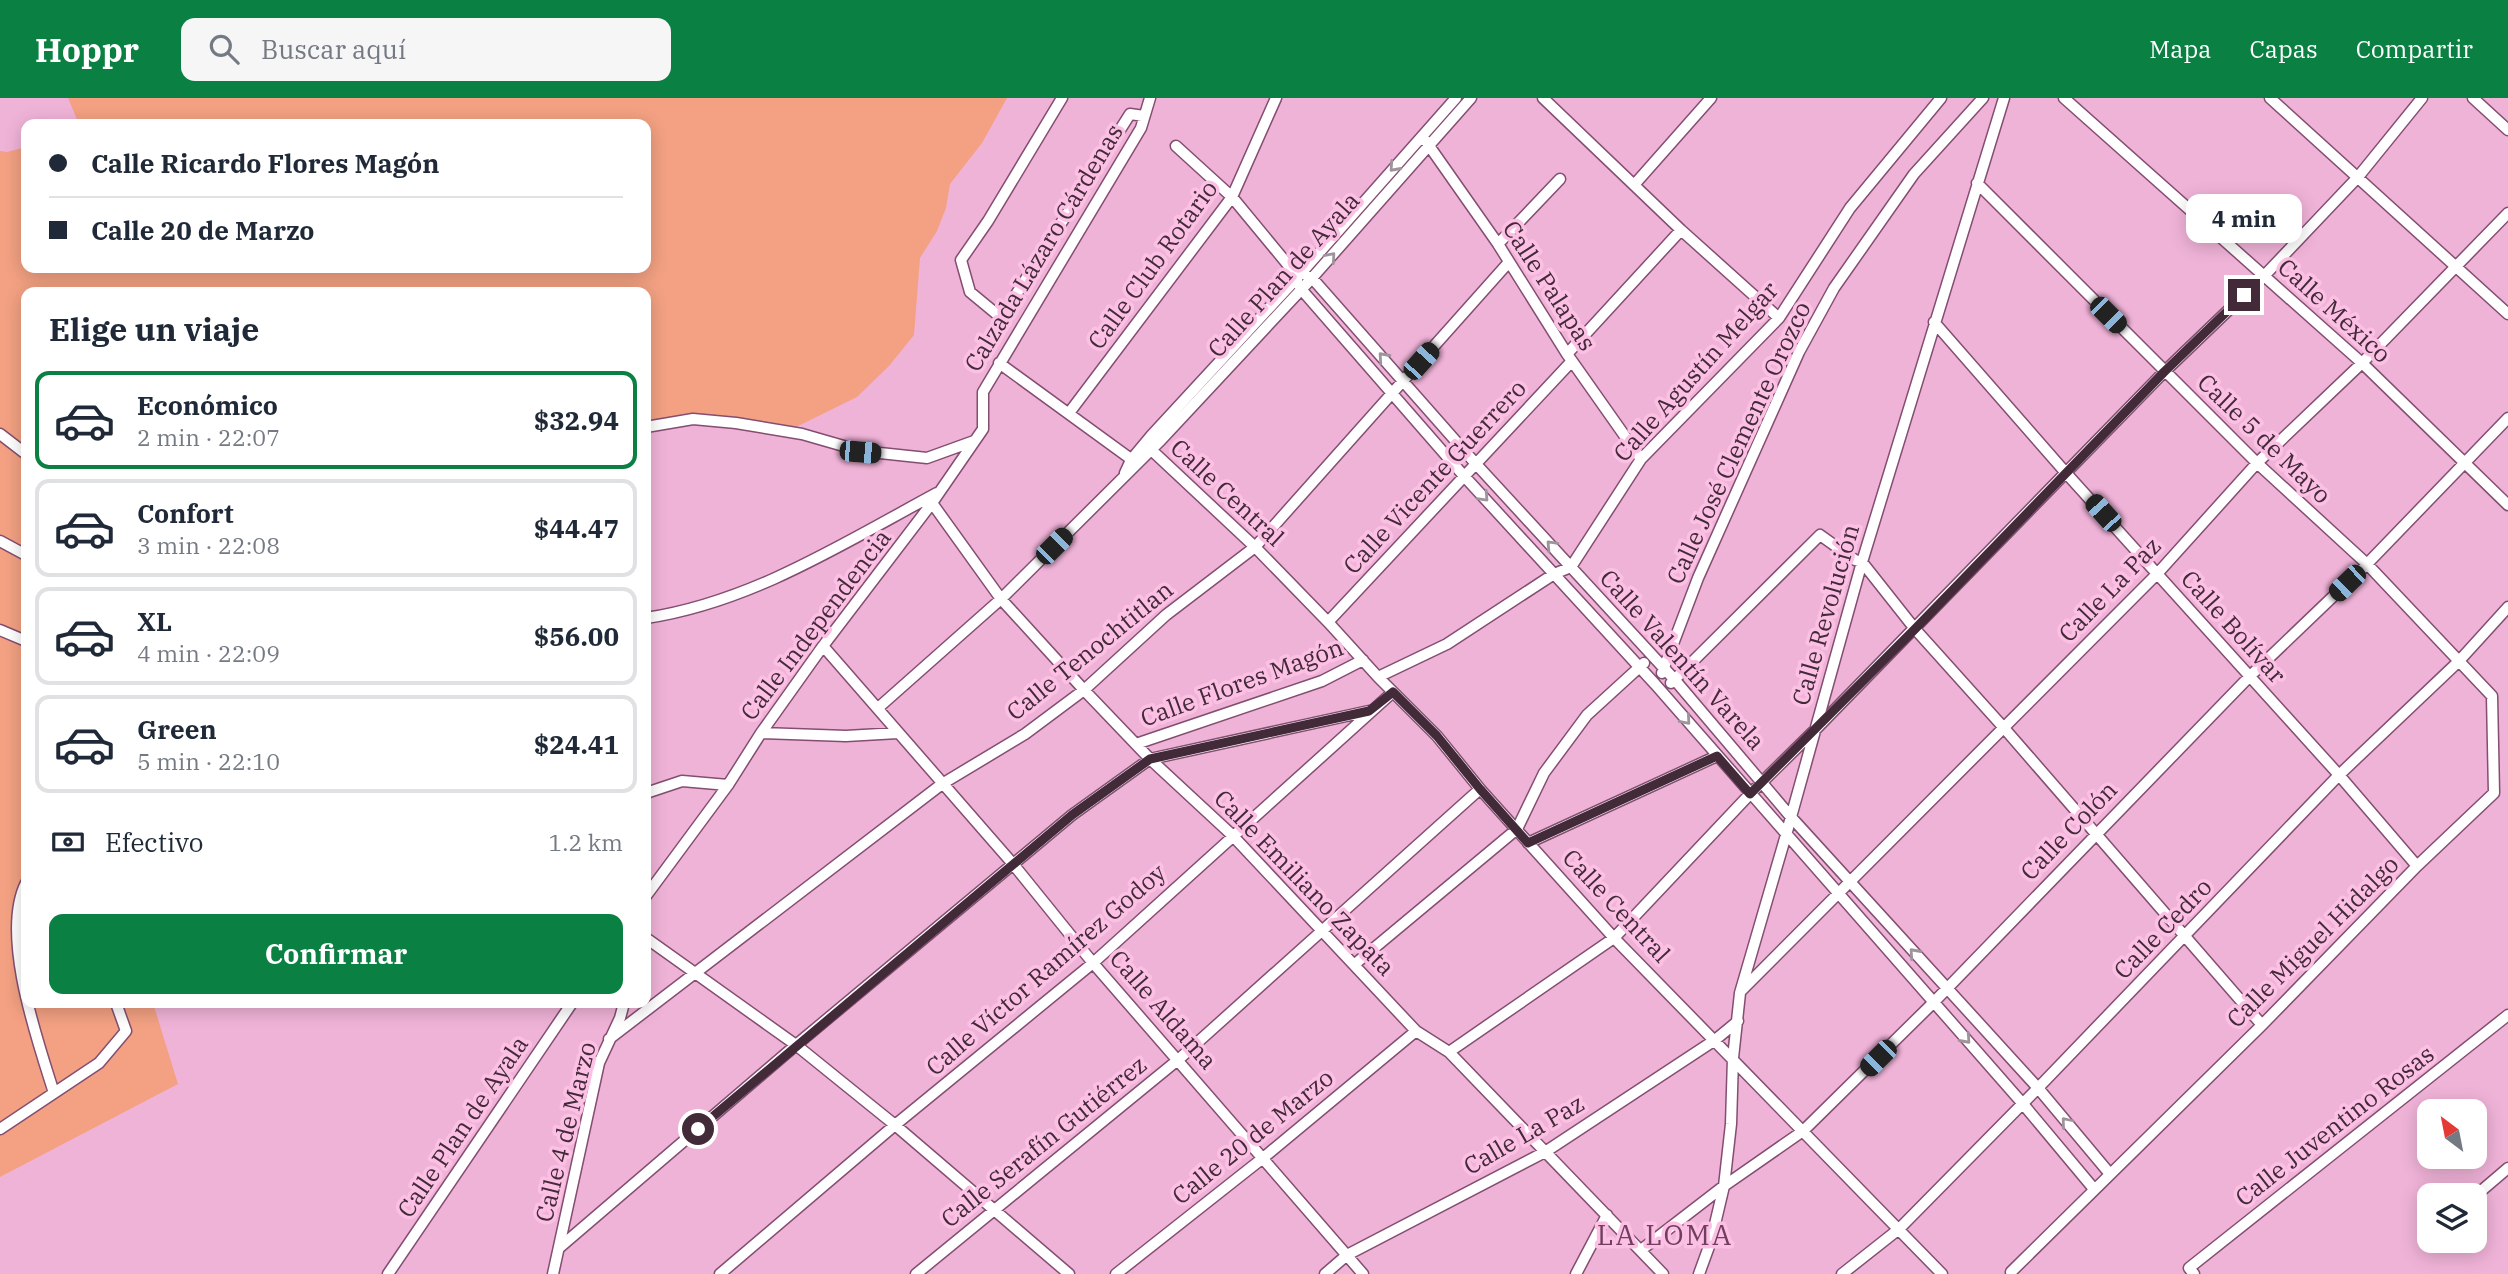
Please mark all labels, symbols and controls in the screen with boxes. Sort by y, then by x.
search box [181,18,671,81]
text: Hoppr [35,28,139,71]
icon: search [205,30,243,68]
text: Buscar aquí [261,32,406,66]
text: Mapa [2149,33,2211,65]
text: Capas [2249,33,2318,65]
text: Compartir [2356,33,2473,65]
street label: Calzada Lázaro Cárdenas [956,118,1130,377]
text: Calle Ricardo Flores Magón [91,146,439,180]
one-way arrow [1390,159,1402,172]
street label: Calle Club Rotario [1080,174,1224,355]
street label: Calle Plan de Ayala [1200,185,1366,364]
callout: 4 min [2186,194,2302,242]
text: 4 min [2212,203,2276,233]
text: Calle 20 de Marzo [91,213,314,247]
street label: Calle Palapas [1496,214,1604,357]
street label: Calle México [2271,251,2398,369]
one-way arrow [1323,252,1335,265]
street label: Calle Agustín Melgar [1606,274,1785,468]
route end [2228,279,2260,311]
car [2086,293,2131,337]
street label: Calle José Clemente Orozco [1658,296,1818,589]
text: Elige un viaje [49,308,259,350]
car [1400,338,1443,384]
one-way arrow [1379,353,1391,366]
street label: Calle 5 de Mayo [2191,366,2338,510]
street label: Calle Vicente Guerrero [1336,372,1533,580]
text: Económico [137,388,278,422]
icon: car [53,389,116,452]
text: $32.94 [534,403,619,437]
text: 2 min · 22:07 [137,422,280,452]
street label: Calle Central [1164,431,1291,553]
car [839,440,882,464]
one-way arrow [1476,489,1489,502]
car [2082,490,2125,536]
text: Confort [137,496,234,530]
icon: car [53,497,116,560]
text: $44.47 [534,511,619,545]
street label: Calle Revolución [1784,520,1866,709]
street label: Calle Independencia [733,522,898,726]
car [1032,524,1077,568]
text: 3 min · 22:08 [137,530,280,560]
street label: Calle La Paz [2051,530,2167,649]
one-way arrow [1547,540,1559,553]
car [2325,561,2370,605]
street label: Calle Valentín Varela [1593,562,1772,756]
street label: Calle Bolívar [2174,563,2293,690]
street label: Calle Tenochtitlan [1000,573,1179,727]
text: XL [137,604,172,638]
icon: car [53,605,116,668]
text: $56.00 [534,619,619,653]
street label: Calle Flores Magón [1136,631,1347,734]
text: 4 min · 22:09 [137,638,280,668]
text: Green [137,712,217,746]
one-way arrow [1678,712,1690,725]
icon: car [53,713,116,776]
text: $24.41 [534,727,619,761]
text: 5 min · 22:10 [137,746,280,776]
street label: Calle Colón [2013,774,2124,887]
street label: Calle Emiliano Zapata [1207,782,1402,982]
icon: cash [49,823,87,861]
text: Efectivo [105,825,203,859]
text: 1.2 km [549,827,623,857]
street label: Calle Central [1556,842,1678,969]
street label: Calle Miguel Hidalgo [2219,848,2405,1034]
street label: Calle Víctor Ramírez Godoy [919,856,1172,1082]
street label: Calle Cedro [2106,871,2218,986]
button: Confirmar [49,914,623,994]
street label: Calle Aldama [1103,943,1225,1076]
one-way arrow [1910,948,1922,961]
street label: Calle Plan de Ayala [389,1029,535,1223]
one-way arrow [1957,1031,1970,1044]
car [1856,1036,1901,1080]
street label: Calle Juventino Rosas [2228,1037,2440,1213]
street label: Calle 4 de Marzo [527,1038,603,1225]
street label: Calle Serafín Gutiérrez [934,1048,1153,1234]
street label: Calle 20 de Marzo [1165,1061,1340,1211]
street label: Calle La Paz [1457,1087,1590,1182]
north arrow [2417,1099,2487,1169]
map controls [2417,1099,2487,1253]
route start [682,1113,714,1145]
one-way arrow [2062,1117,2074,1130]
button: layers [2417,1183,2487,1253]
district label: LA LOMA [1597,1216,1733,1253]

